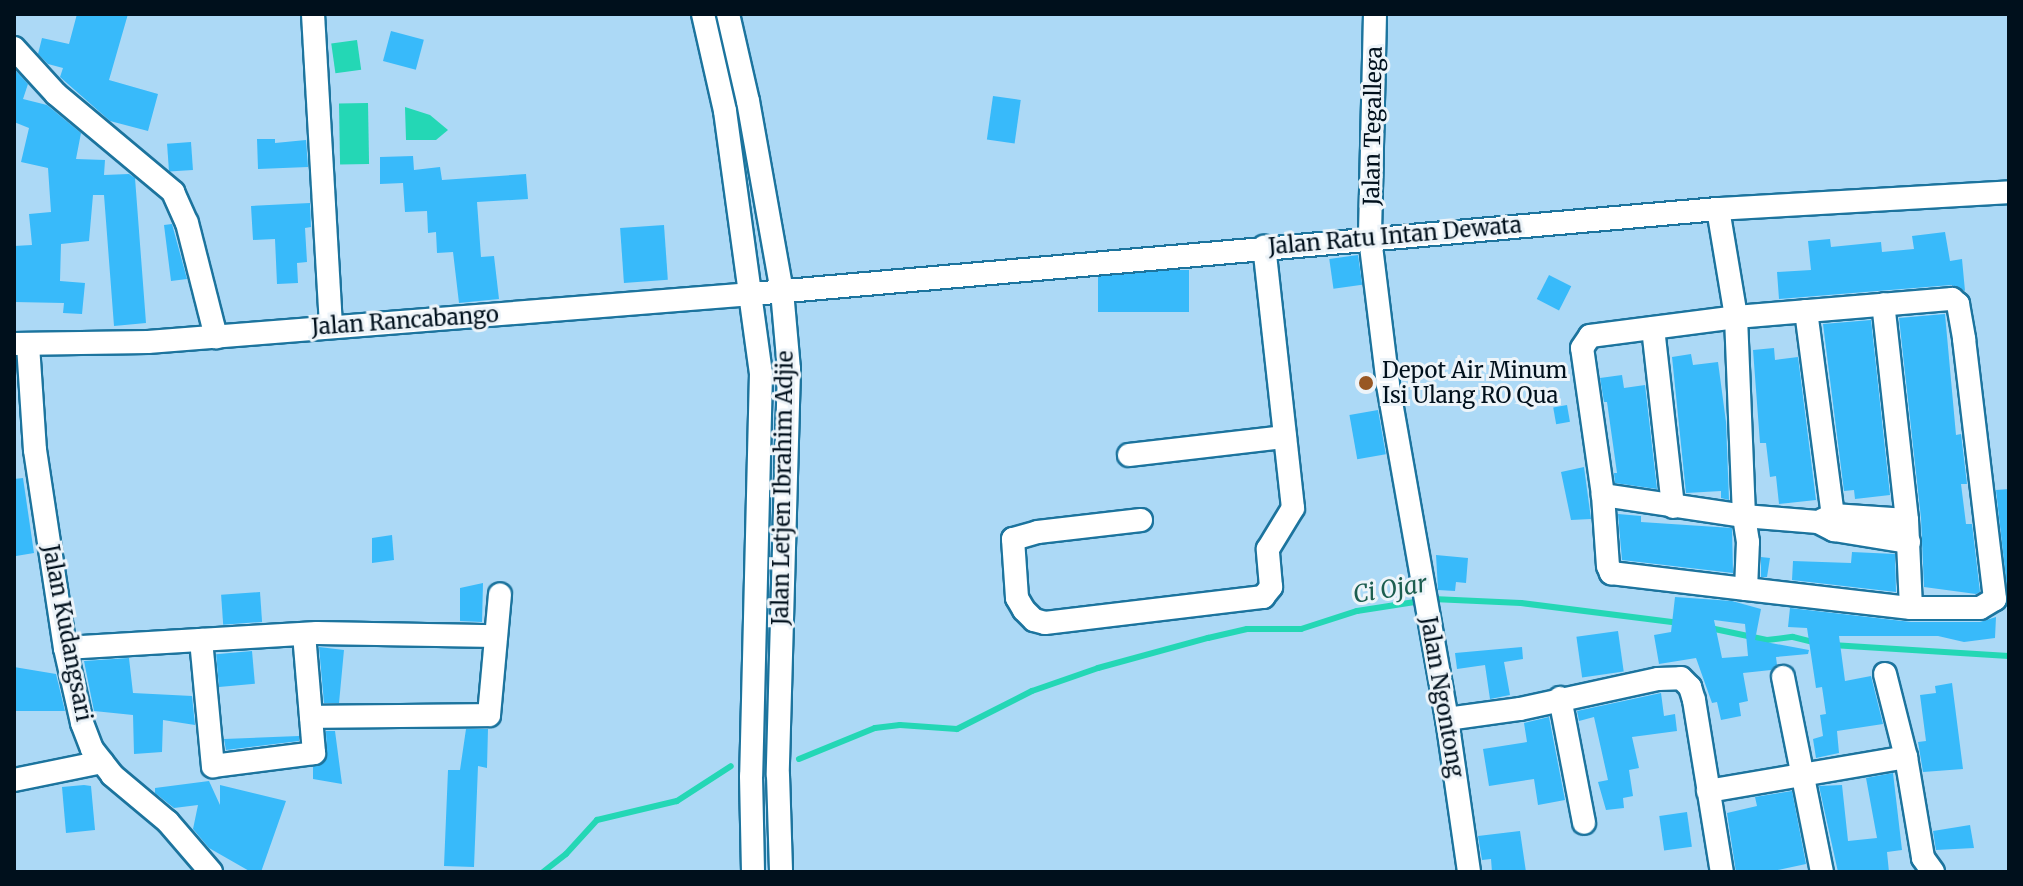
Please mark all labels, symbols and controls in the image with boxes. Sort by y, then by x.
street label: Jalan Tegallega [1358,46,1388,206]
street label: Jalan Ratu Intan Dewata [1267,212,1523,260]
street label: Jalan Rancabango [310,301,500,341]
street label: Jalan Letjen Ibrahim Adjie [767,350,799,626]
place label: Depot Air Minum Isi Ulang RO Qua [1382,357,1567,408]
marker: Depot Air Minum Isi Ulang RO Qua [1357,374,1375,392]
street label: Jalan Kudangsari [37,542,97,724]
water label: Ci Ojar [1351,569,1429,609]
street label: Jalan Ngontong [1415,614,1469,780]

